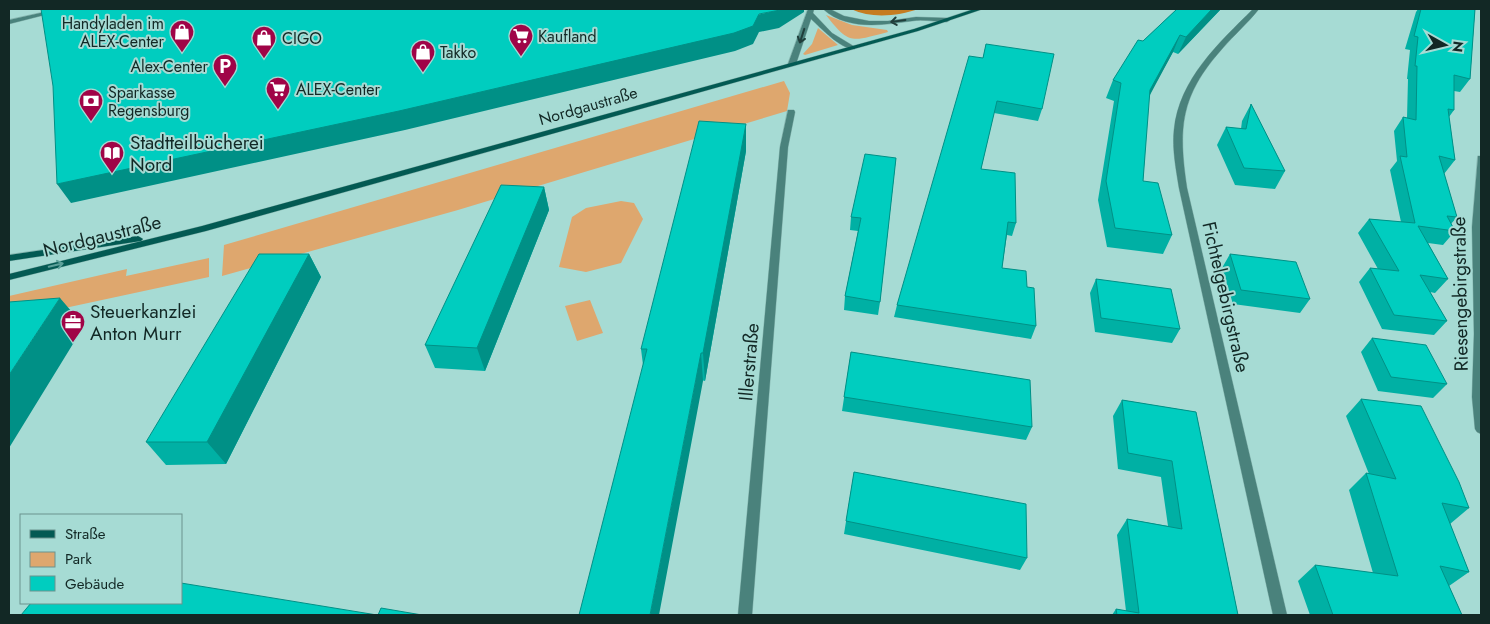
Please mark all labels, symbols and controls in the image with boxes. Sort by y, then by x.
place label: Handyladen im ALEX-Center [62,12,165,53]
one-way arrow [891,17,907,27]
shop icon: Handyladen im ALEX-Center [169,19,195,53]
north arrow [1420,20,1470,70]
supermarket icon: Kaufland [508,23,534,57]
shop icon: CIGO [251,25,277,59]
place label: Kaufland [538,25,597,48]
place label: CIGO [282,27,322,50]
one-way arrow [797,28,806,44]
shop icon: Takko [410,39,436,73]
text: N [1447,40,1469,54]
place label: Takko [440,41,476,64]
parking icon: Alex-Center [212,53,238,87]
place label: Alex-Center [131,55,209,78]
supermarket icon: ALEX-Center [265,76,291,110]
place label: ALEX-Center [296,78,380,101]
place label: Sparkasse Regensburg [108,81,189,122]
street label: Nordgaustraße [536,81,640,131]
bank icon: Sparkasse Regensburg [78,88,104,122]
place label: Stadtteilbücherei Nord [130,129,264,178]
library icon: Stadtteilbücherei Nord [99,140,125,174]
street label: Nordgaustraße [40,208,164,264]
street label: Riesengebirgstraße [1445,216,1475,372]
street label: Fichtelgebirgstraße [1196,219,1257,375]
one-way arrow [48,260,64,269]
place label: Steuerkanzlei Anton Murr [90,298,196,347]
office icon: Steuerkanzlei Anton Murr [60,309,86,343]
street label: Illerstraße [732,322,766,402]
legend [20,514,182,604]
text: Straße [65,523,106,545]
text: Park [65,548,92,570]
text: Gebäude [65,573,125,595]

